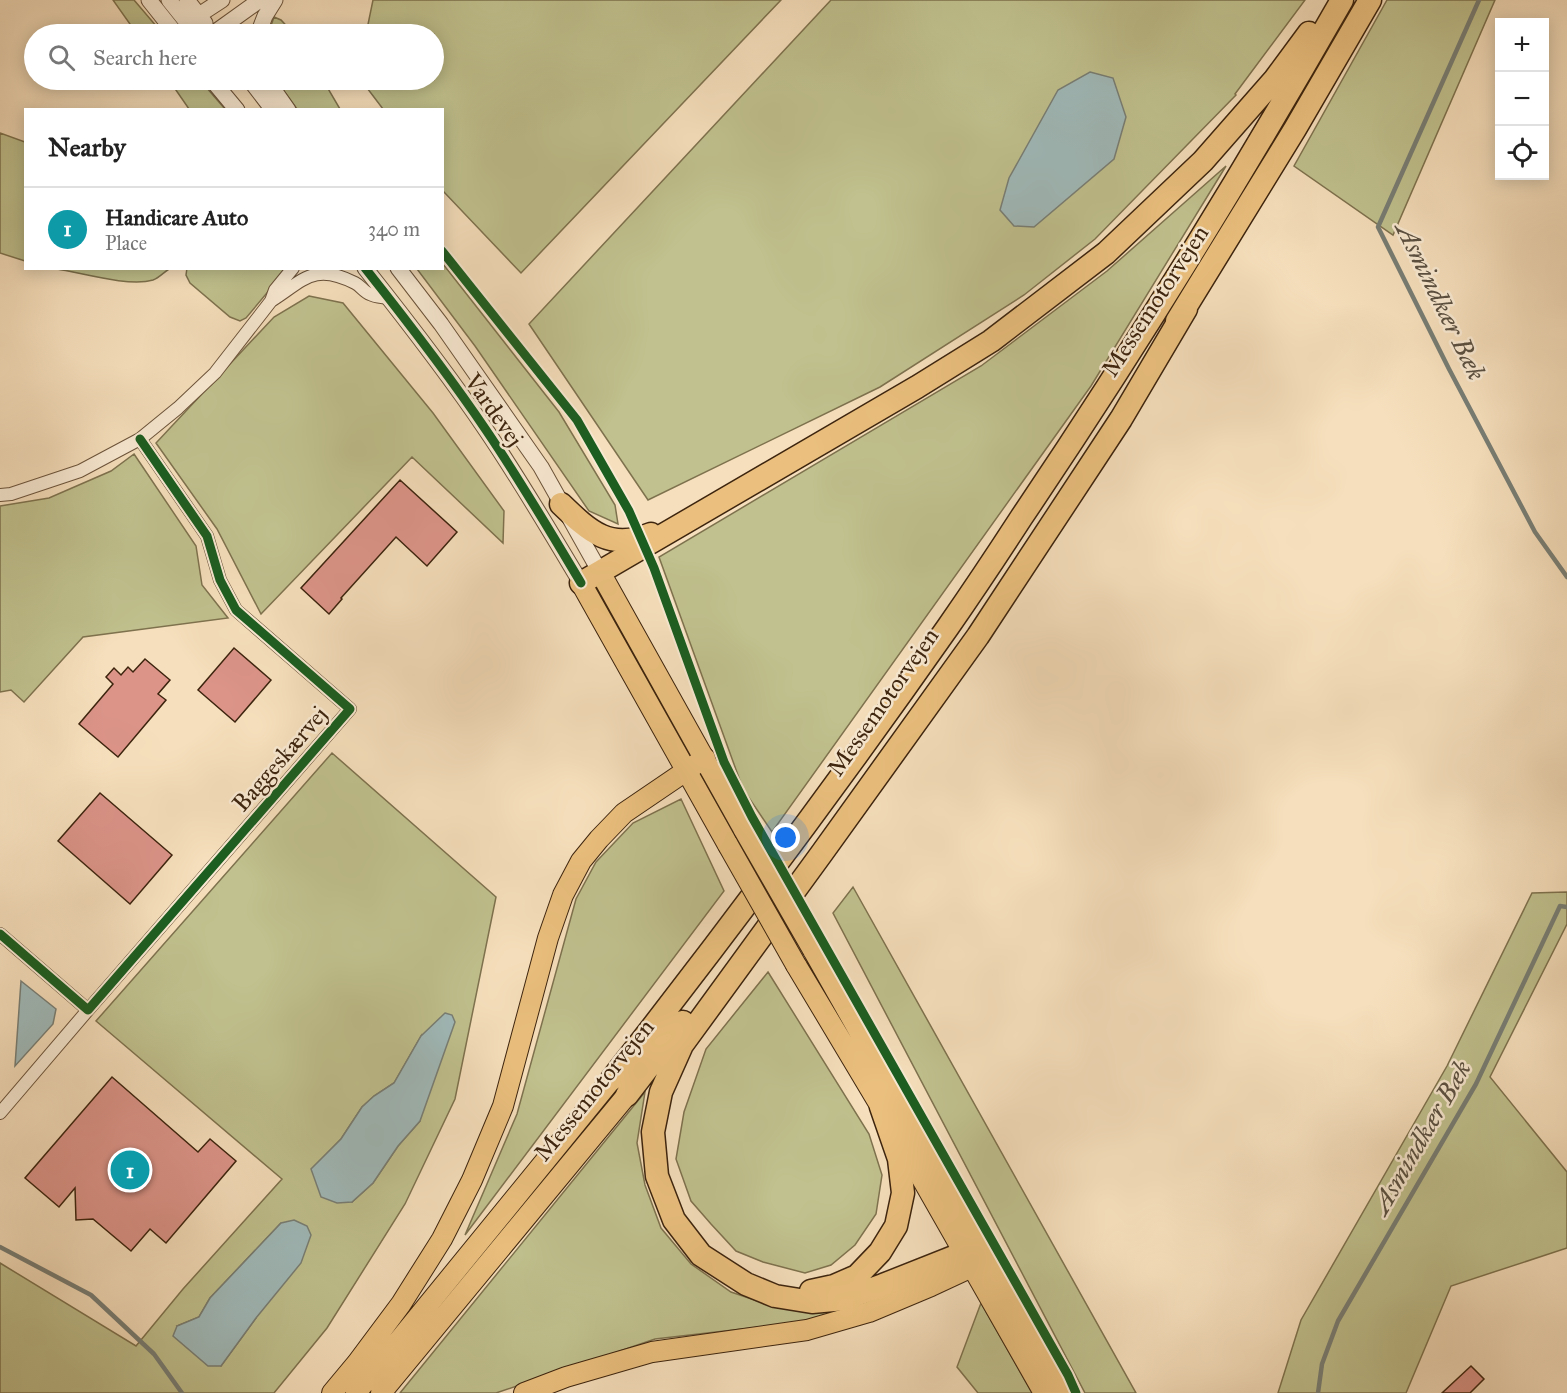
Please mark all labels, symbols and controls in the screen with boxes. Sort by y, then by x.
map controls [1495,18,1549,180]
button: + [1495,18,1549,72]
search box [24,24,444,90]
icon: search [45,41,78,74]
text: Search here [93,44,197,71]
button: − [1495,72,1549,126]
button: locate [1495,126,1549,180]
text: Nearby [48,131,126,163]
text: Handicare Auto [105,204,248,231]
water label: Asmindkær Bæk [1388,214,1493,386]
text: 1 [64,217,71,241]
text: 340 m [368,217,420,241]
street label: Messemotorvejen [1095,220,1215,382]
text: Place [105,231,147,255]
street label: Vardevej [457,367,530,453]
street label: Messemotorvejen [821,622,945,782]
street label: Baggeskærvej [226,700,334,818]
your location [771,823,800,852]
street label: Messemotorvejen [527,1013,661,1167]
water label: Asmindkær Bæk [1363,1054,1478,1222]
pin: 1 [110,1148,150,1192]

